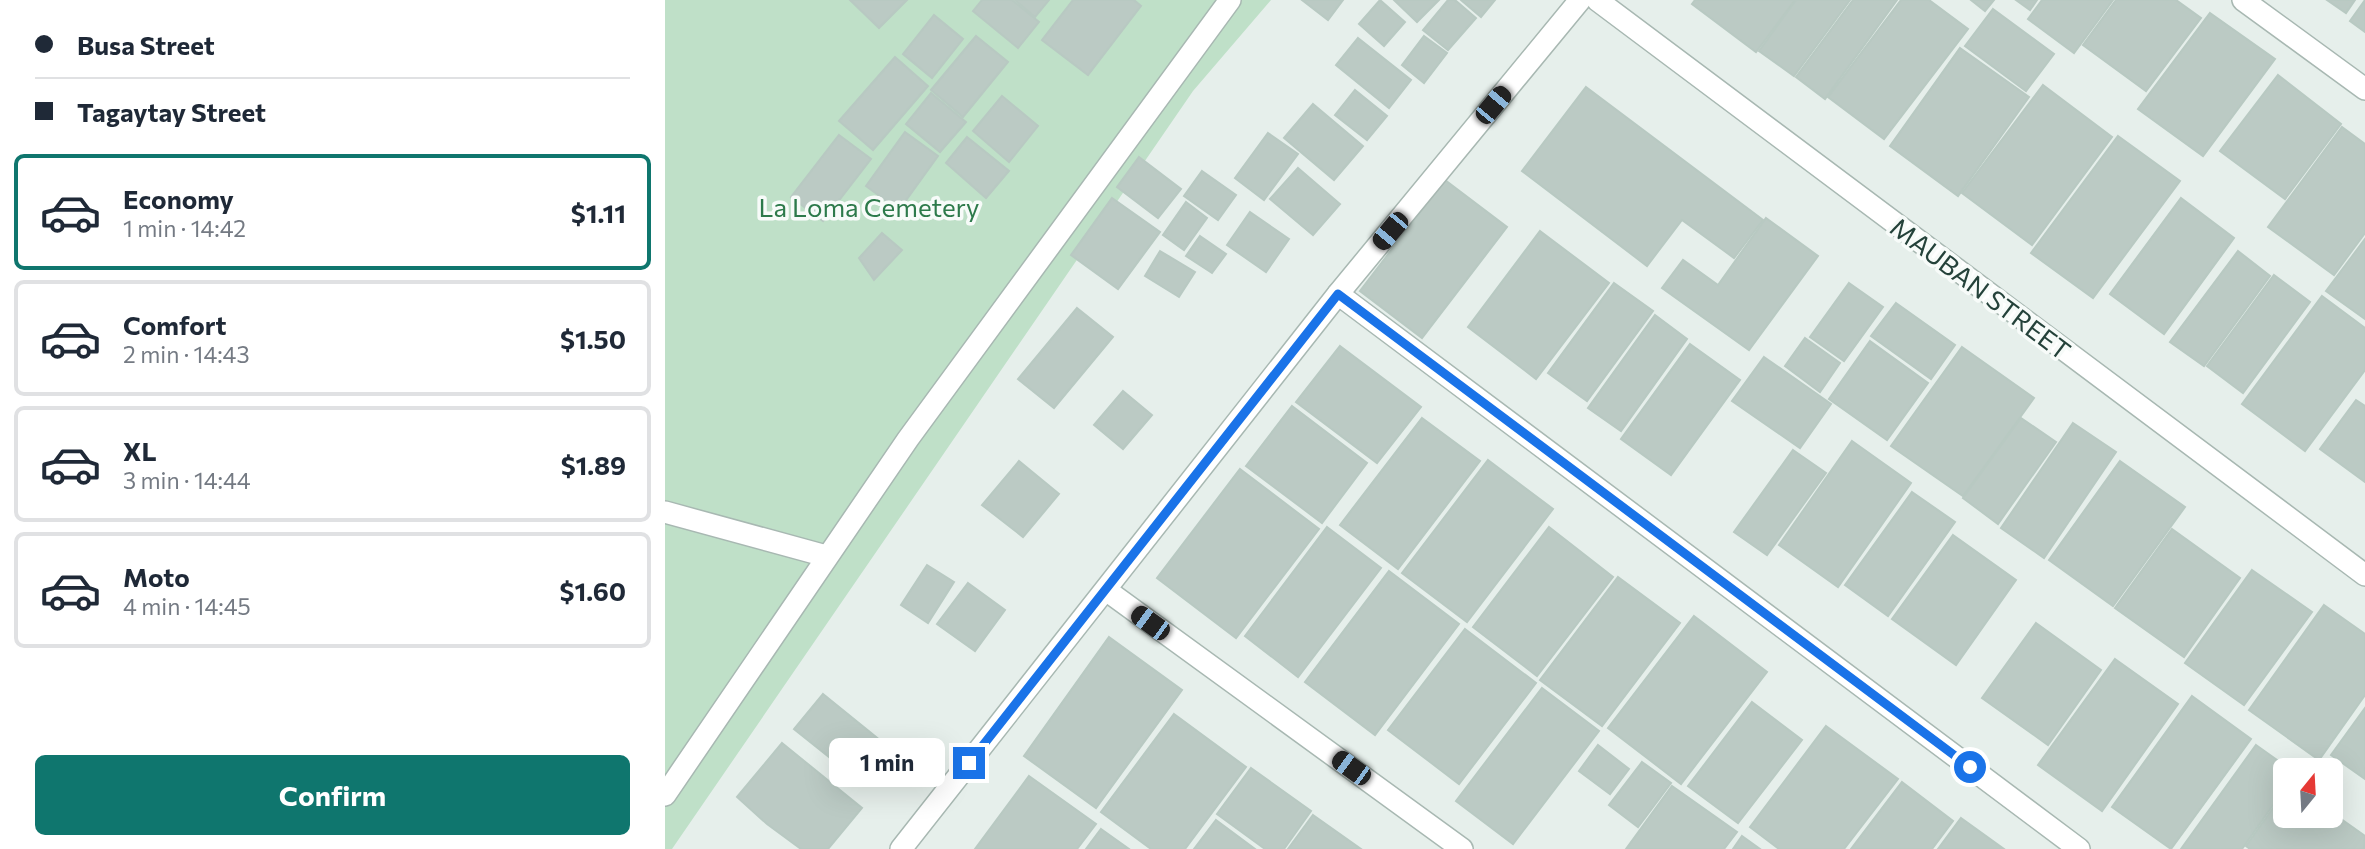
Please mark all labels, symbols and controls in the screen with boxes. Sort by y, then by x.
text: Busa Street [77,29,215,60]
car [1472,82,1515,128]
text: Tagaytay Street [77,96,266,127]
icon: car [39,181,102,244]
text: Economy [123,183,234,214]
park label: La Loma Cemetery [759,191,979,222]
text: $1.11 [571,197,626,228]
car [1369,208,1412,254]
street label: MAUBAN STREET [1885,210,2077,366]
text: 1 min · 14:42 [123,214,246,242]
icon: car [39,307,102,370]
text: Comfort [123,309,226,340]
text: $1.50 [560,323,626,354]
text: 2 min · 14:43 [123,340,250,368]
icon: car [39,433,102,496]
text: XL [123,435,157,466]
text: $1.89 [561,449,626,480]
text: 3 min · 14:44 [123,466,251,494]
icon: car [39,559,102,622]
text: Moto [123,561,190,592]
text: $1.60 [559,575,626,606]
text: 4 min · 14:45 [123,592,251,620]
car [1127,602,1174,644]
callout: 1 min [829,738,945,788]
route end [953,747,985,779]
car [1328,747,1375,789]
text: 1 min [860,748,914,776]
route start [1954,751,1986,783]
button: Confirm [35,755,630,835]
north arrow [2273,758,2343,828]
map controls [2273,758,2343,828]

